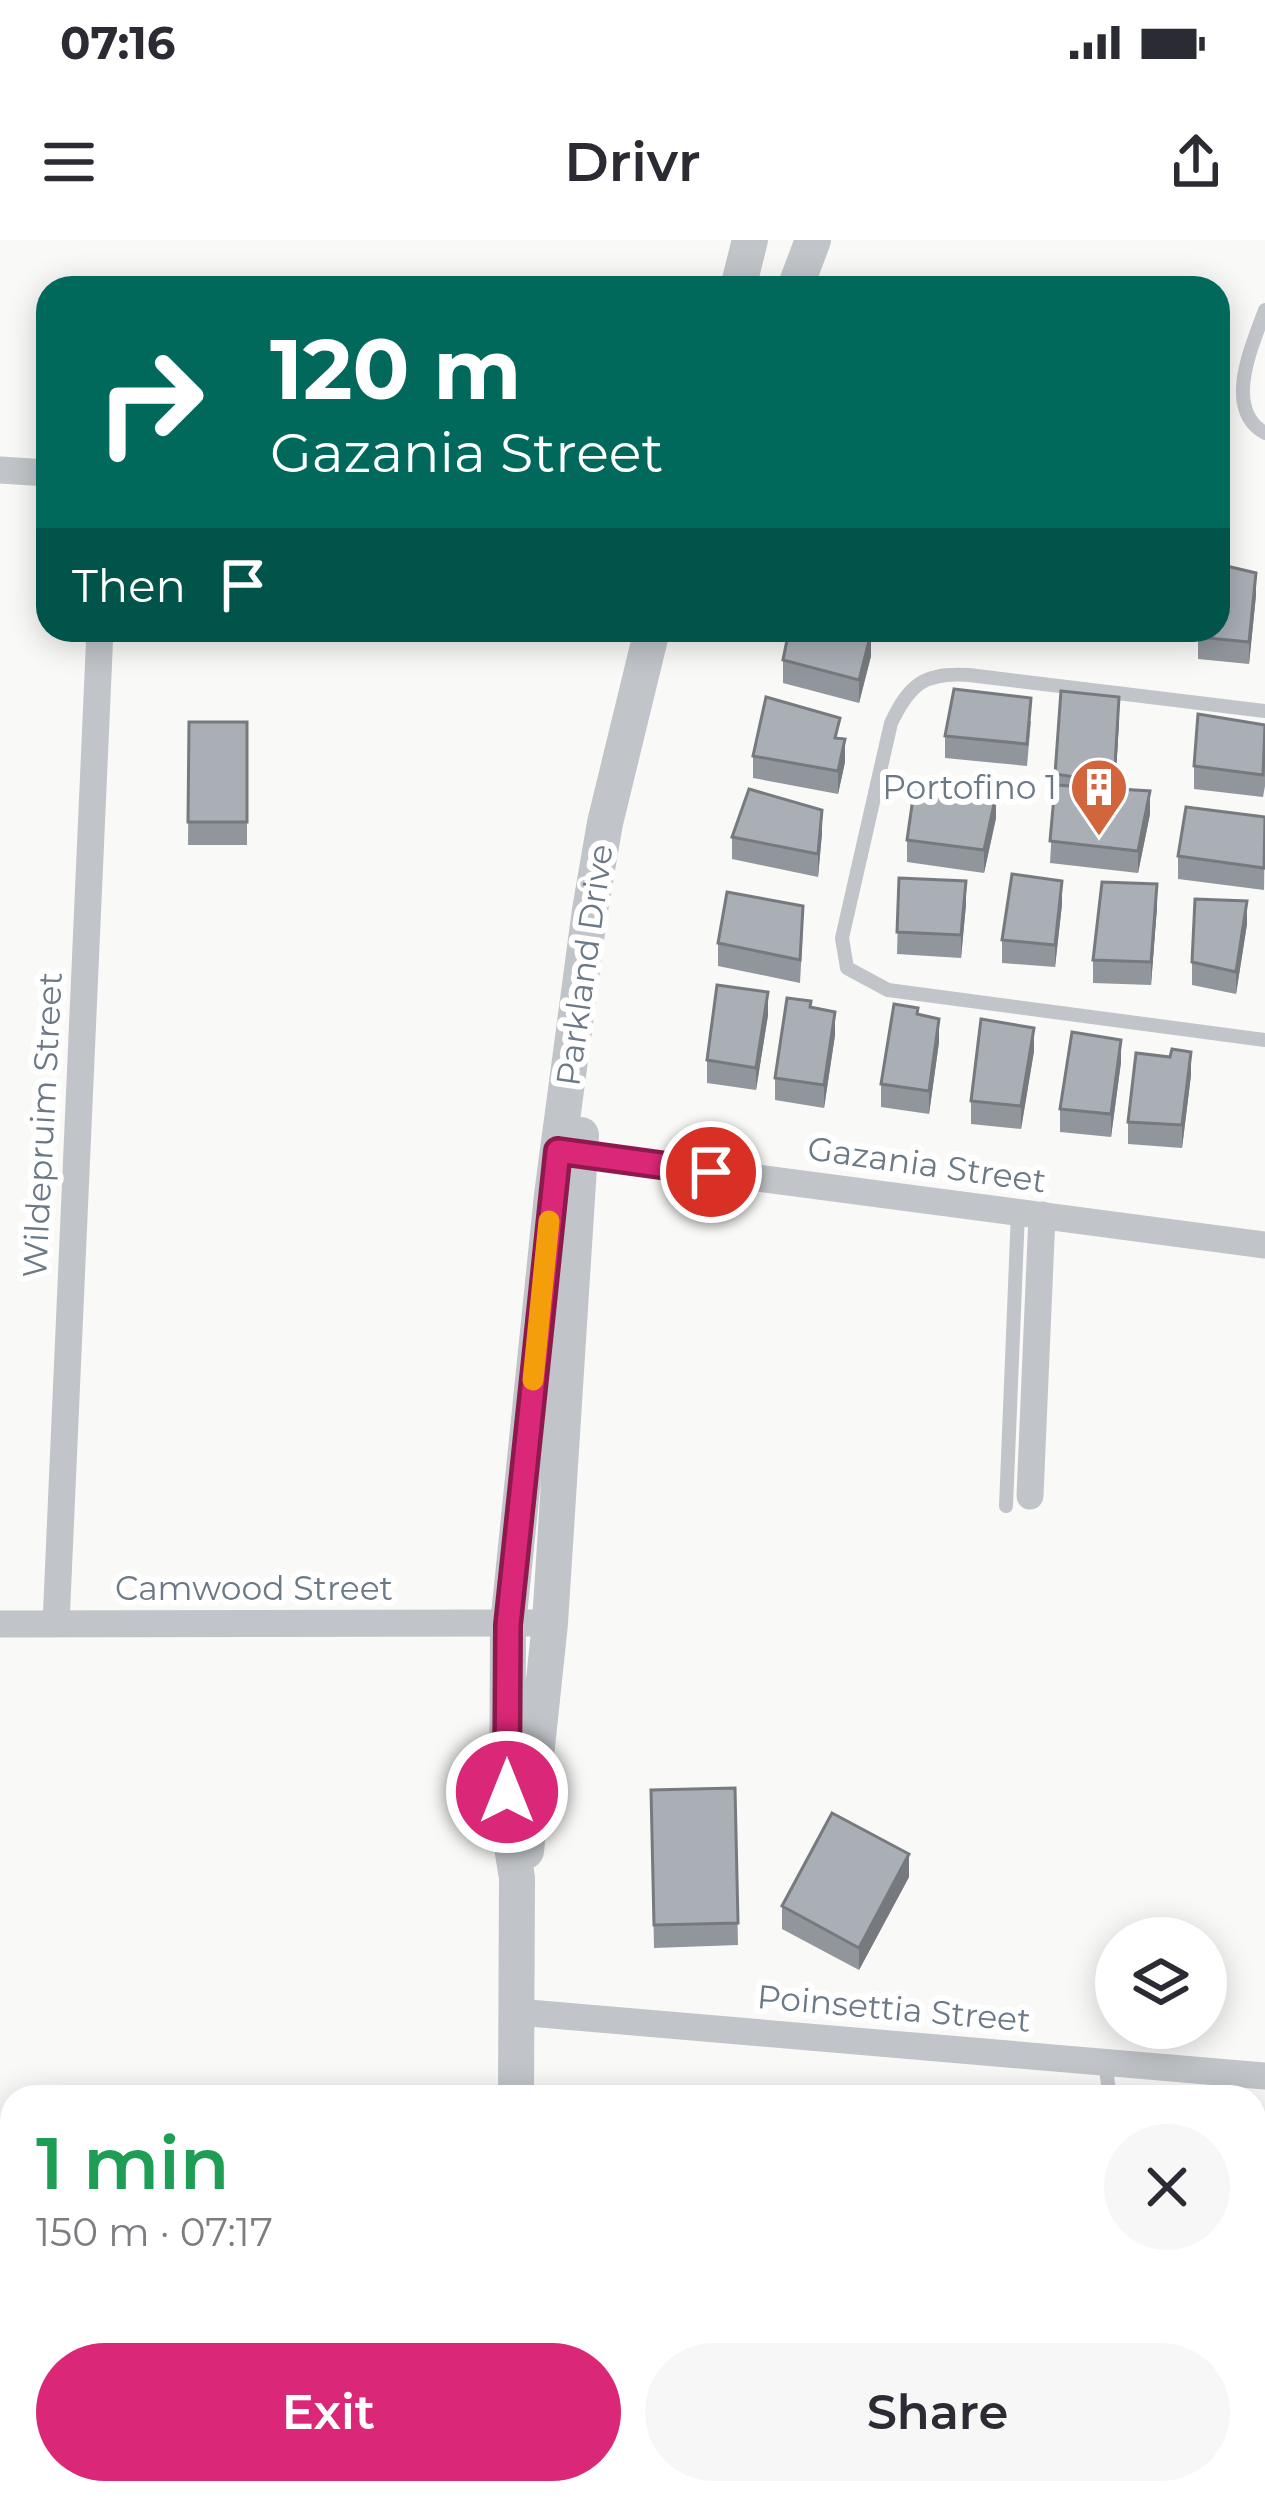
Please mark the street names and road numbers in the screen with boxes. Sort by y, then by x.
street label: Parkland Drive [547,842,621,1088]
street label: Wildepruim Street [14,971,70,1279]
street label: Gazania Street [805,1127,1049,1201]
street label: Camwood Street [115,1568,393,1608]
street label: Poinsettia Street [756,1976,1032,2040]

